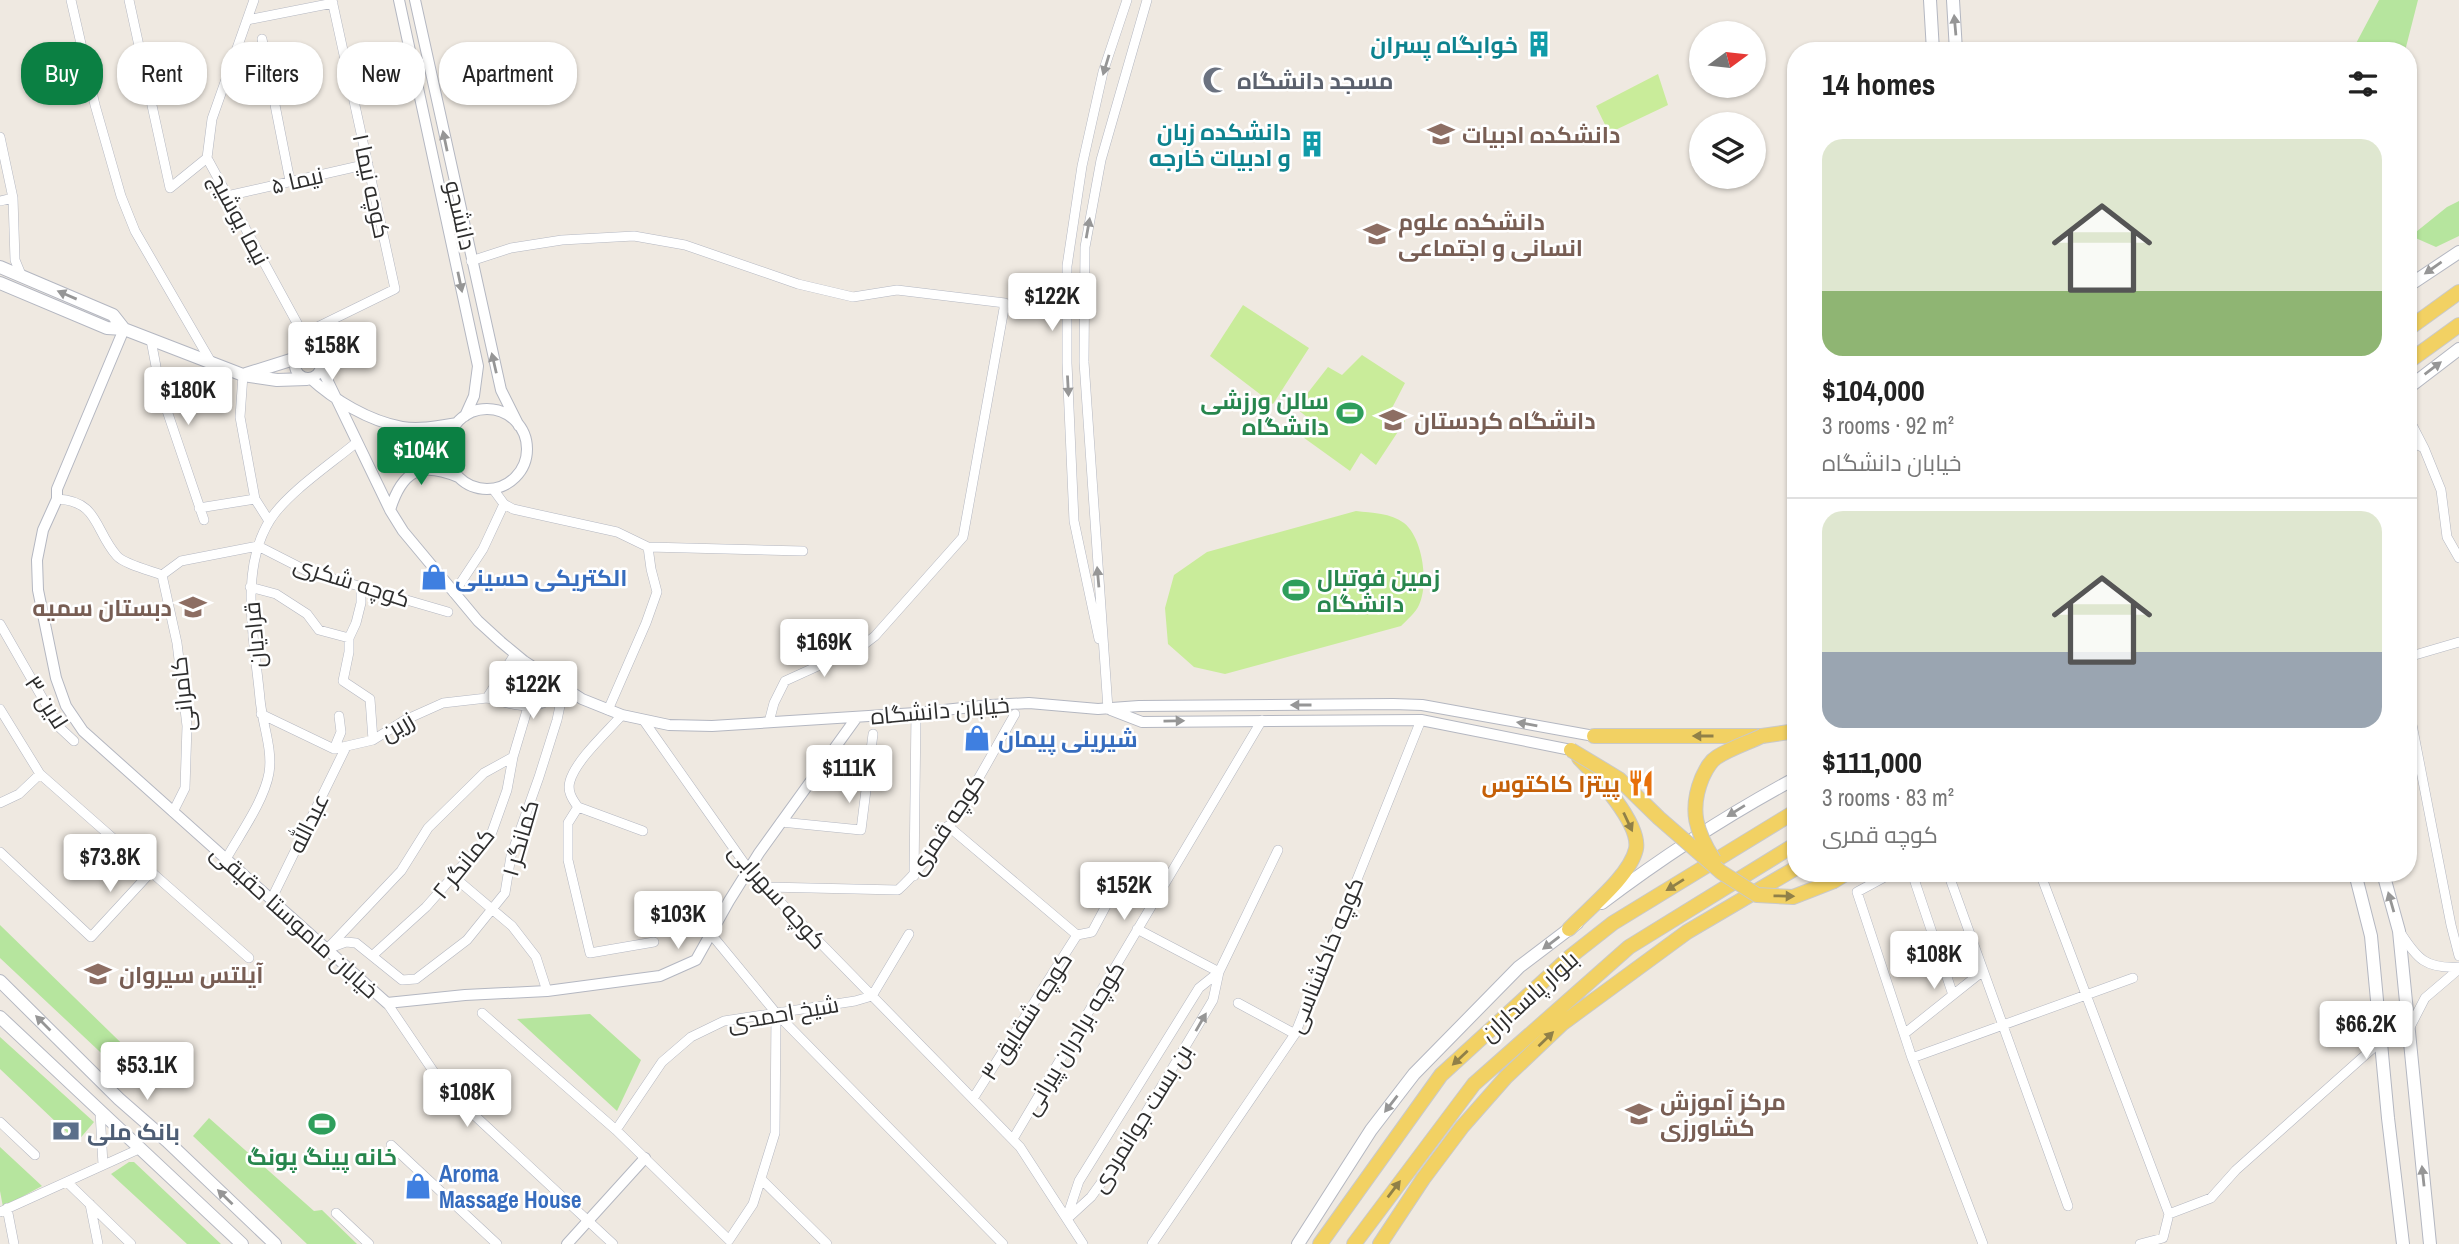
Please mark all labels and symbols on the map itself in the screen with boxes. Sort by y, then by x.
one-way arrow [1949,14,1960,36]
north arrow [1689,21,1766,98]
place label: خوابگاه پسران [1370,29,1518,61]
building icon: خوابگاه پسران [1524,29,1554,59]
one-way arrow [1100,55,1110,76]
mosque icon: مسجد دانشگاه [1201,65,1231,95]
place label: مسجد دانشگاه [1237,65,1393,96]
place label: دانشکده زبان و ادبیات خارجه [1149,116,1291,173]
school or university icon: دانشکده ادبیات [1426,119,1456,149]
place label: دانشکده ادبیات [1462,119,1620,150]
building icon: دانشکده زبان و ادبیات خارجه [1297,129,1327,159]
one-way arrow [439,130,450,152]
street label: کوچه نیما ۱ [346,131,398,241]
street label: نیما ۵ [268,159,326,201]
street label: نیما یوشیج [202,168,277,271]
street label: دانشجو [438,177,484,253]
place label: دانشکده علوم انسانی و اجتماعی [1398,206,1583,263]
one-way arrow [1083,217,1094,239]
school or university icon: دانشکده علوم انسانی و اجتماعی [1362,219,1392,249]
one-way arrow [2424,261,2442,275]
one-way arrow [454,271,465,293]
pin: $122K [1003,274,1101,333]
one-way arrow [56,290,77,301]
pin: $158K [283,322,381,382]
one-way arrow [489,352,500,374]
one-way arrow [2424,361,2442,376]
pin: $180K [139,368,237,427]
one-way arrow [1063,376,1074,398]
place label: سالن ورزشی دانشگاه [1200,385,1329,442]
sports icon: سالن ورزشی دانشگاه [1335,398,1365,428]
school or university icon: دانشگاه کردستان [1378,405,1408,435]
place label: دانشگاه کردستان [1414,405,1596,436]
pin: $104K [372,428,470,487]
street label: کوچه شکری [290,548,414,614]
shop icon: الکتریکی حسینی [419,562,449,592]
place label: الکتریکی حسینی [455,562,627,593]
place label: زمین فوتبال دانشگاه [1317,562,1440,619]
one-way arrow [1092,566,1103,588]
sports icon: زمین فوتبال دانشگاه [1281,575,1311,605]
place label: دبستان سمیه [32,592,172,623]
school or university icon: دبستان سمیه [178,592,208,622]
street label: قرادیان [236,601,272,669]
pin: $169K [775,620,873,679]
street label: کامرانی [163,655,201,733]
pin: $122K [484,662,582,721]
street label: لاین ۳ [18,669,76,735]
street label: خیابان دانشگاه [869,688,1011,732]
one-way arrow [1290,699,1312,711]
street label: زرین [374,704,420,748]
one-way arrow [1163,715,1185,727]
one-way arrow [1516,718,1538,729]
shop icon: شیرینی پیمان [962,723,992,753]
place label: شیرینی پیمان [998,723,1138,755]
one-way arrow [1692,730,1714,742]
pin: $111K [800,746,898,805]
street label: کوچه قمری [901,767,991,881]
place label: پیتزا کاکتوس [1481,768,1620,800]
restaurant icon: پیتزا کاکتوس [1626,768,1656,798]
street label: عبدالله [280,788,336,858]
street label: کمانگر ۱ [494,796,546,880]
one-way arrow [1726,805,1746,818]
one-way arrow [1622,812,1633,832]
street label: کمانگر ۲ [425,821,501,905]
pin: $73.8K [53,834,167,894]
street label: کوچه سهرابی [722,836,834,956]
street label: خیابان ماموستا حقیقی [204,837,386,1005]
pin: $152K [1075,862,1173,922]
street label: کوچه خاکشناسی [1280,872,1370,1038]
one-way arrow [1665,878,1684,891]
one-way arrow [1773,890,1795,902]
one-way arrow [2386,891,2396,912]
pin: $103K [629,892,727,951]
pin: $108K [1885,932,1983,991]
one-way arrow [1542,935,1560,950]
street label: بلوار پاسداران [1473,944,1585,1048]
street label: کوچه شقایق ۳ [973,946,1079,1086]
street label: کوچه برادران پیرانی [1015,955,1131,1121]
school or university icon: آیلتس سیروان [83,959,113,989]
place label: آیلتس سیروان [119,959,264,990]
street label: شیخ احمدی [725,988,841,1039]
pin: $66.2K [2309,1002,2423,1061]
one-way arrow [1195,1012,1207,1031]
one-way arrow [34,1015,51,1032]
one-way arrow [1537,1032,1554,1048]
street label: بن بست جوانمردی [1083,1038,1199,1198]
pin: $53.1K [90,1042,204,1102]
one-way arrow [1451,1050,1469,1066]
pin: $108K [418,1070,516,1129]
place label: مرکز آموزش کشاورزی [1660,1086,1786,1143]
one-way arrow [1384,1095,1399,1113]
school or university icon: مرکز آموزش کشاورزی [1624,1099,1654,1129]
sports icon: خانه پینگ پونگ [307,1109,337,1139]
bank icon: بانک ملی [51,1116,81,1146]
place label: بانک ملی [87,1116,180,1147]
place label: خانه پینگ پونگ [247,1141,397,1173]
place label: Aroma Massage House [439,1158,582,1215]
one-way arrow [2418,1165,2429,1187]
shop icon: Aroma Massage House [403,1171,433,1201]
one-way arrow [1386,1180,1401,1198]
one-way arrow [217,1189,234,1205]

